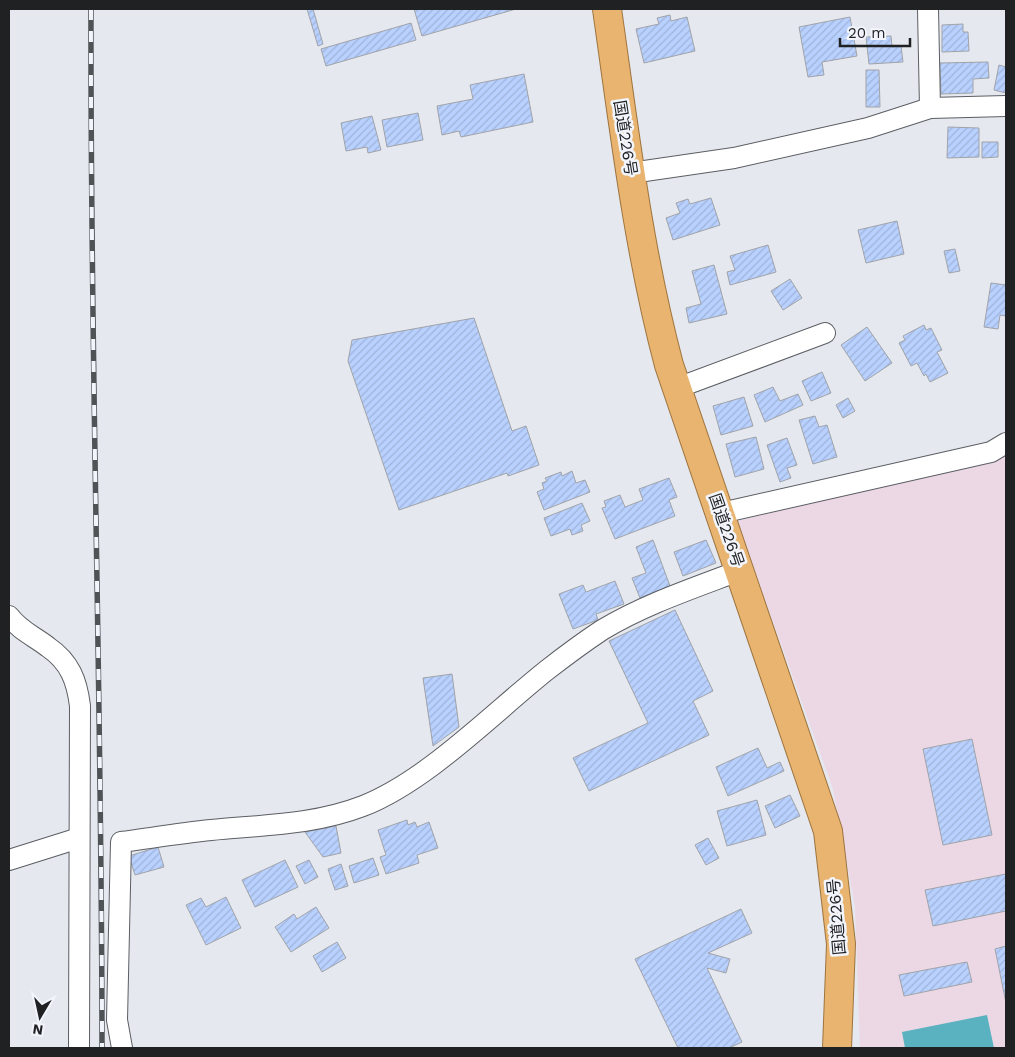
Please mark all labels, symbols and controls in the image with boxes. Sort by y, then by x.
scale bar [840,15,910,47]
text: 20 m [848,24,886,42]
street label: 国道226号 [610,99,641,177]
street label: 国道226号 [705,491,748,569]
street label: 国道226号 [824,878,849,956]
north arrow [15,992,65,1042]
text: N [32,1021,44,1039]

